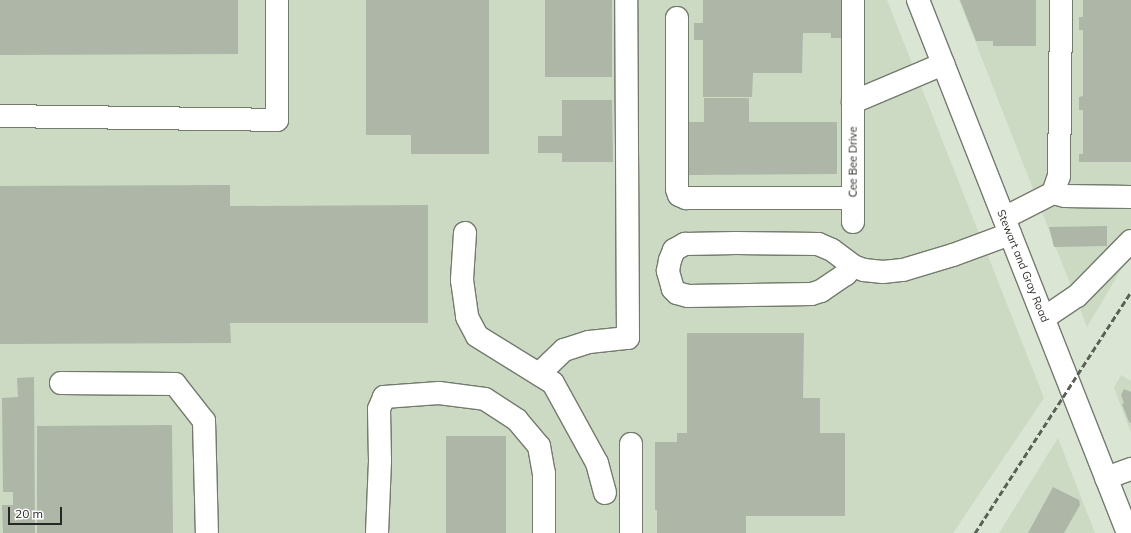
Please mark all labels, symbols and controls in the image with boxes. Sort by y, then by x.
street label: Cee Bee Drive [846,127,860,197]
street label: Stewart and Gray Road [994,208,1052,324]
scale bar [10,499,64,525]
text: 20 m [15,506,43,521]

